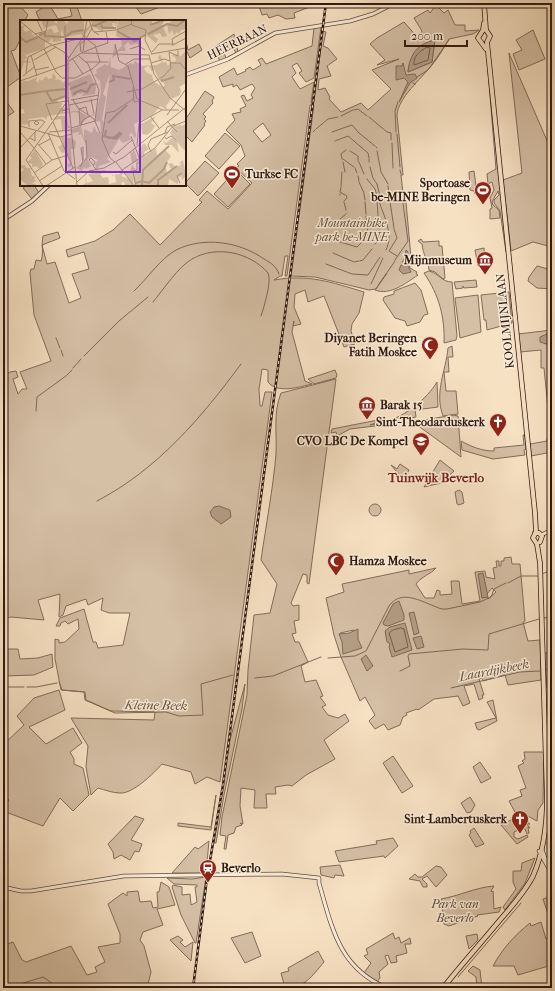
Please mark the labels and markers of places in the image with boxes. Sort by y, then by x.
sports icon: Turkse FC [222,164,242,189]
place label: Turkse FC [244,167,298,181]
place label: Sportoase be-MINE Beringen [370,176,471,205]
sports icon: Sportoase be-MINE Beringen [473,180,493,205]
museum icon: Mijnmuseum [475,250,495,275]
place label: Mijnmuseum [403,253,473,267]
place label: Diyanet Beringen Fatih Moskee [324,331,418,359]
mosque icon: Diyanet Beringen Fatih Moskee [420,335,440,360]
museum icon: Barak 15 [357,395,377,420]
place label: Barak 15 [380,398,423,412]
church icon: Sint-Theodarduskerk [488,412,508,437]
place label: Sint-Theodarduskerk [376,415,486,429]
school or university icon: CVO LBC De Kompel [411,431,431,456]
place label: CVO LBC De Kompel [297,434,409,449]
mosque icon: Hamza Moskee [326,551,346,576]
place label: Hamza Moskee [349,554,427,568]
church icon: Sint-Lambertuskerk [510,809,530,834]
place label: Sint-Lambertuskerk [404,812,508,826]
station icon: Beverlo [198,858,218,883]
place label: Beverlo [221,861,261,875]

